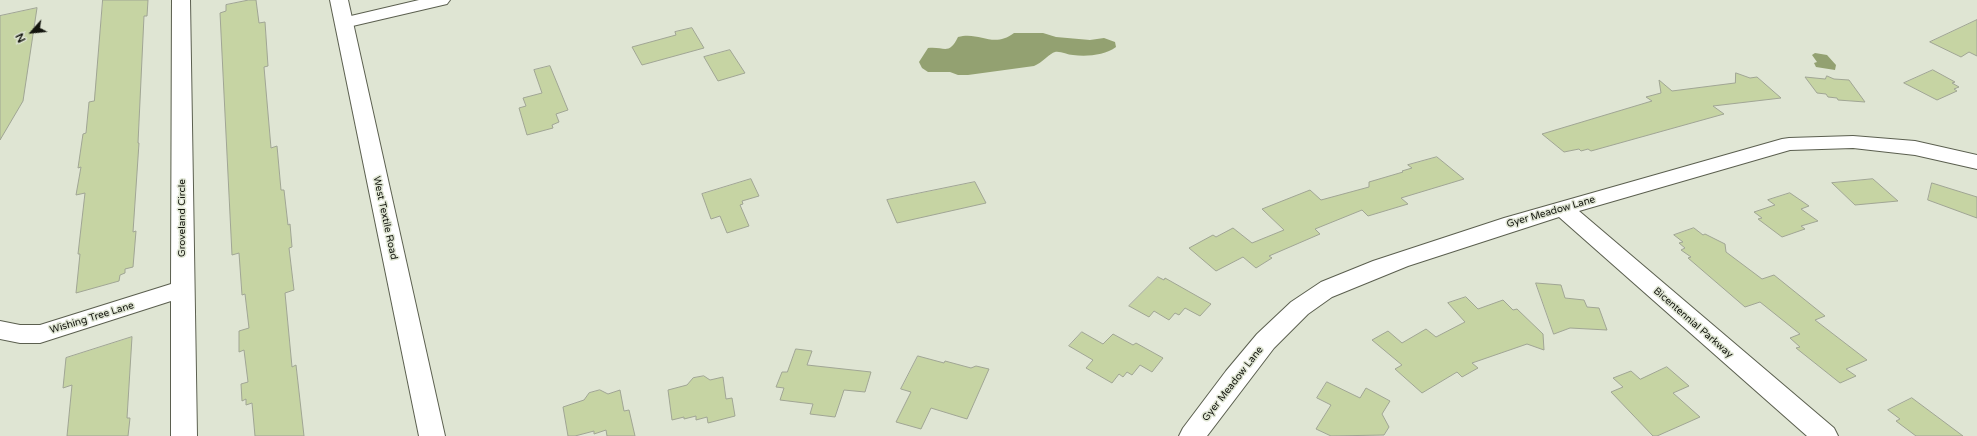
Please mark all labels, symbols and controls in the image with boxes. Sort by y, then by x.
north arrow [12,12,52,52]
text: N [13,31,29,45]
street label: West Textile Road [370,175,400,261]
street label: Groveland Circle [176,179,188,257]
street label: Gyer Meadow Lane [1505,194,1597,230]
street label: Bicentennial Parkway [1651,285,1735,361]
street label: Wishing Tree Lane [49,300,135,336]
street label: Gyer Meadow Lane [1200,344,1266,424]

